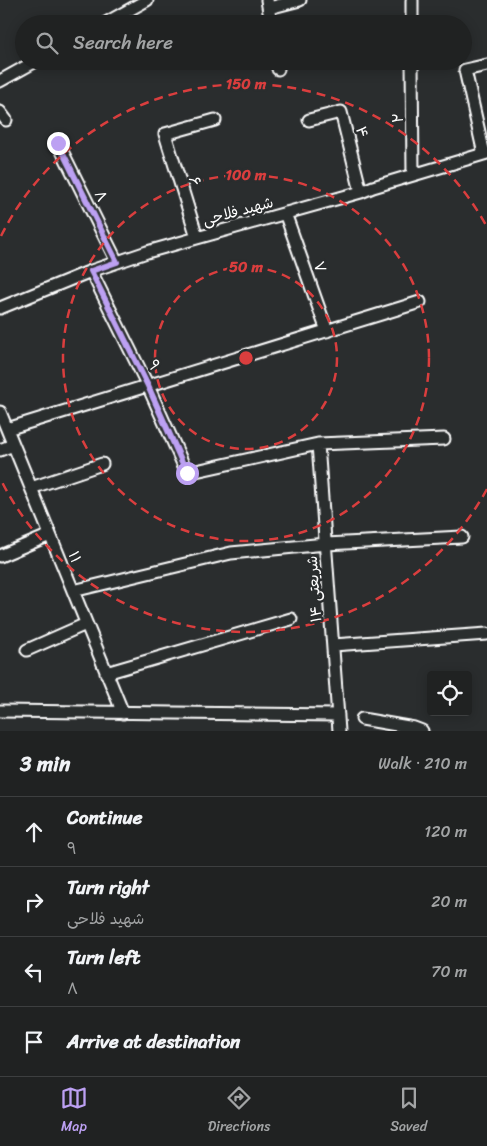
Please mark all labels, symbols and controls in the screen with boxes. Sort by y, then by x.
search box [15,15,472,70]
text: Search here [73,26,173,59]
icon: search [33,29,61,57]
text: 150 m [226,71,267,97]
street label: ۲ [385,113,411,123]
street label: ۴ [348,123,376,141]
route end [47,132,70,155]
text: 100 m [226,162,267,188]
street label: ۶ [181,173,209,189]
street label: ۸ [87,186,115,206]
street label: شهید فلاحی [200,189,276,233]
text: 50 m [229,254,264,280]
street label: ۷ [306,258,334,276]
centre of rings [237,349,255,367]
street label: ۹ [140,355,168,375]
route start [176,462,199,485]
street label: ۱۱ [61,547,89,567]
street label: شریعتی ۱۴ [299,555,329,623]
map controls [427,671,472,716]
button: locate [427,671,472,716]
text: 3 min [20,745,70,783]
text: Walk · 210 m [378,749,467,778]
text: Continue [67,801,143,834]
text: 120 m [424,817,467,846]
icon: ahead [20,818,48,846]
text: ۹ [67,834,77,863]
text: Turn right [67,871,149,904]
text: 20 m [431,887,467,916]
icon: right [20,888,48,916]
text: شهید فلاحی [67,904,144,933]
text: Turn left [67,941,140,974]
text: 70 m [431,957,467,986]
icon: left [20,958,48,986]
text: ۸ [67,974,78,1003]
text: Arrive at destination [67,1025,240,1058]
icon: arrive [20,1028,48,1056]
tab: Map [60,1084,88,1139]
tab: Directions [208,1084,270,1139]
tab: Saved [390,1084,427,1139]

